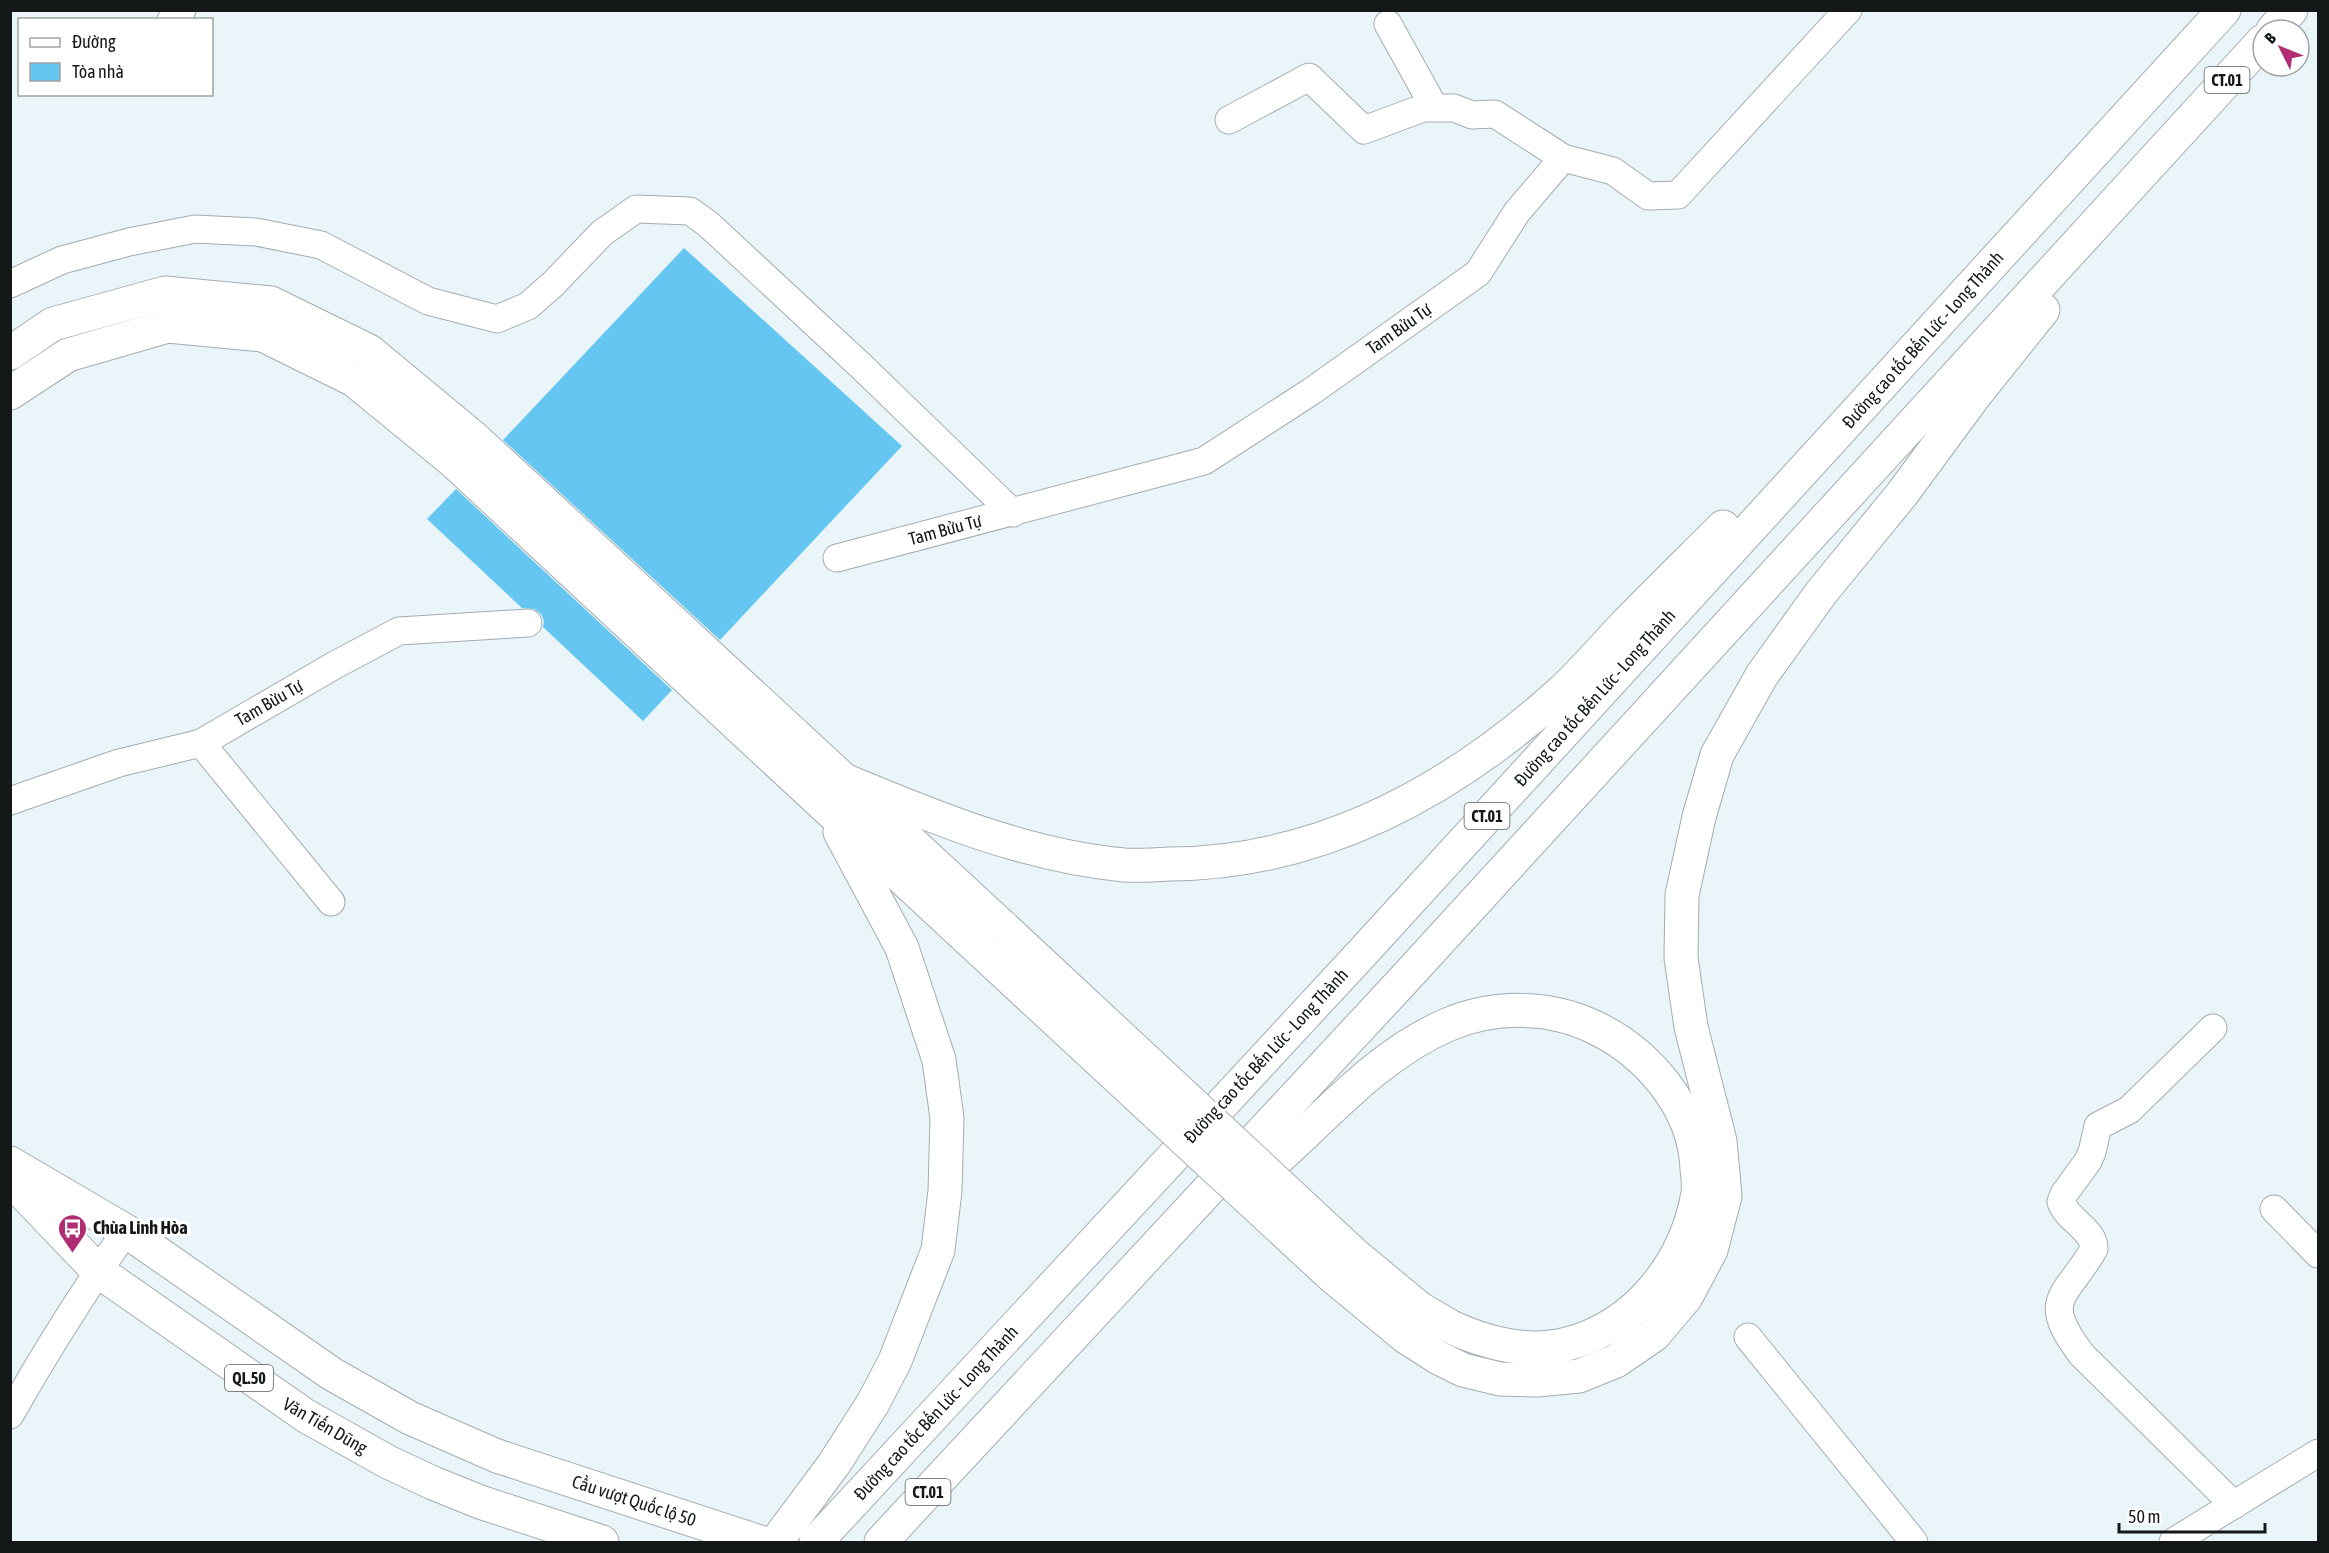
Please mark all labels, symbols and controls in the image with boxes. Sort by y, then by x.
legend [18,18,213,96]
north arrow [2251,18,2311,78]
text: B [2261,29,2279,47]
text: Đường [72,31,116,52]
text: Tòa nhà [72,61,124,82]
road number: CT.01 [2204,67,2250,93]
street label: Đường cao tốc Bến Lức - Long Thành [1837,246,2008,432]
street label: Tam Bửu Tự [1362,298,1436,359]
street label: Tam Bửu Tự [906,510,984,549]
street label: Đường cao tốc Bến Lức - Long Thành [1509,604,1680,790]
street label: Tam Bừu Tự [231,675,307,730]
road number: CT.01 [1464,803,1510,829]
street label: Đường cao tốc Bến Lức - Long Thành [1179,963,1352,1147]
bus stop icon: Chùa Linh Hòa [56,1212,88,1254]
place label: Chùa Linh Hòa [93,1217,188,1238]
street label: Đường cao tốc Bến Lức - Long Thành [849,1320,1022,1504]
road number: QL.50 [225,1365,273,1391]
street label: Văn Tiến Dũng [279,1392,372,1458]
street label: Cầu vượt Quốc lộ 50 [570,1470,699,1530]
road number: CT.01 [906,1479,950,1505]
scale bar [2119,1496,2264,1534]
text: 50 m [2128,1506,2160,1527]

